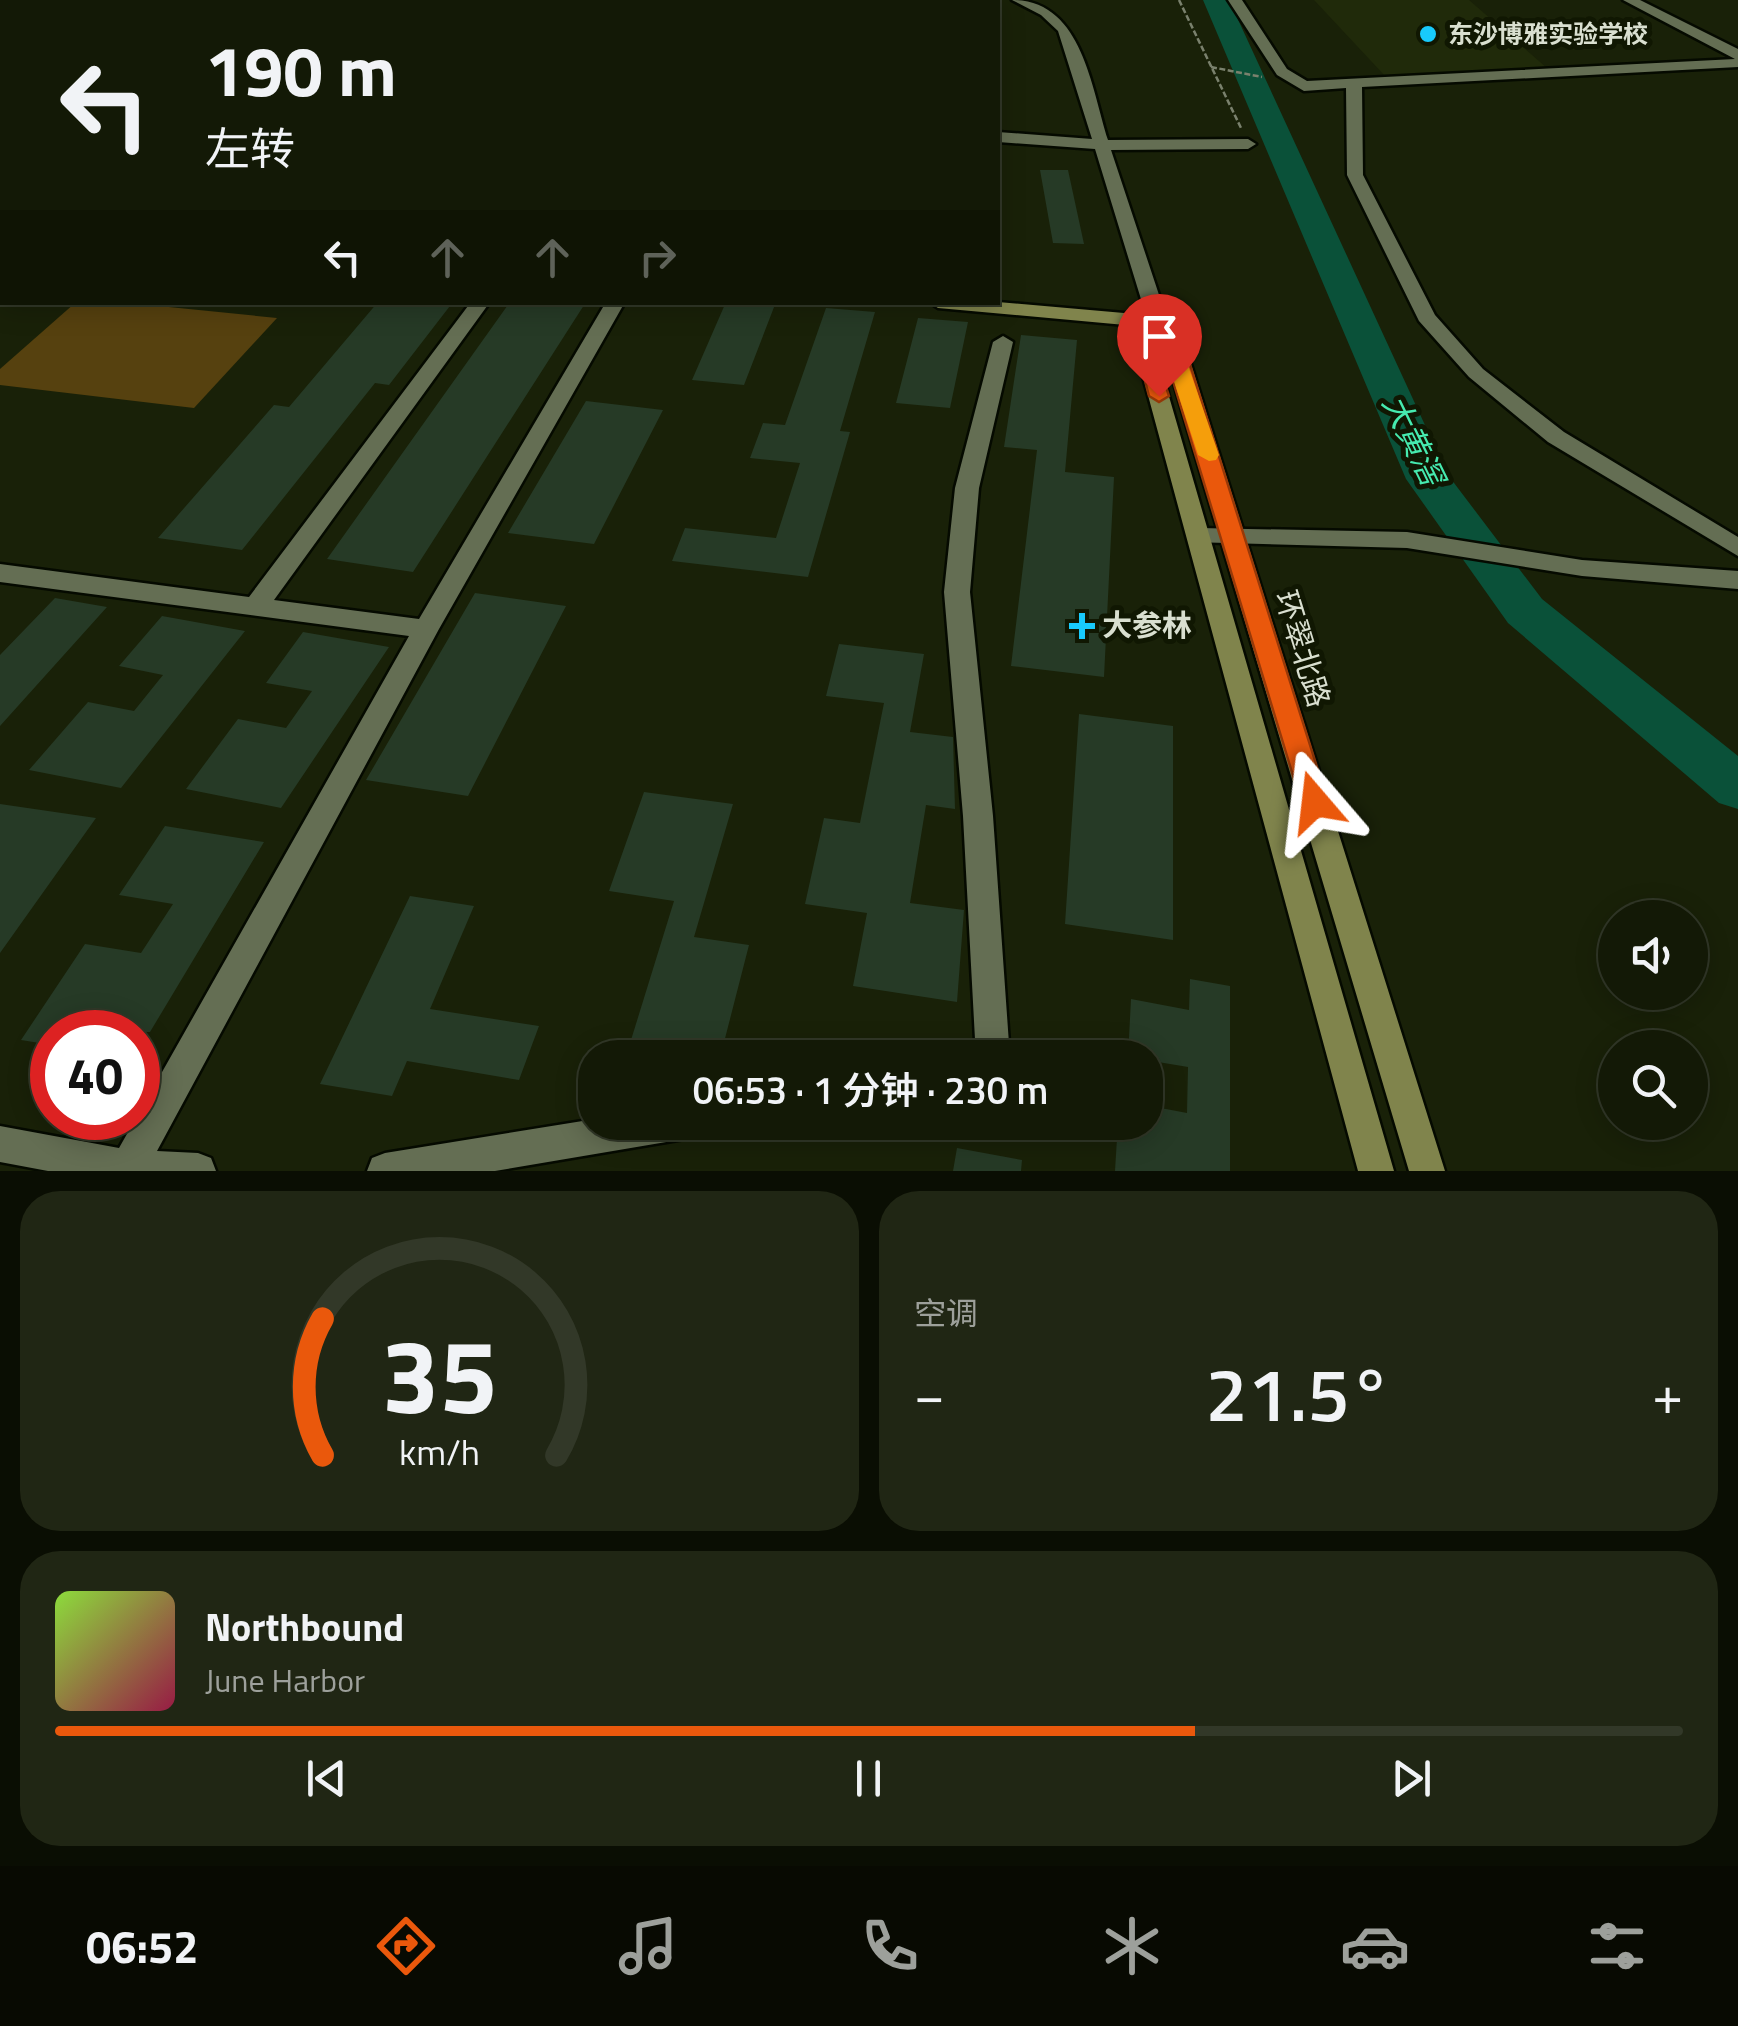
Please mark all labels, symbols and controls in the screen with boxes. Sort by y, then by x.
place label: 东沙博雅实验学校 [1448,15,1648,53]
text: 190 m [205,17,397,123]
marker: 东沙博雅实验学校 [1417,23,1439,45]
icon: left [40,40,170,170]
text: 左转 [205,114,295,182]
icon: left [315,230,370,285]
icon: ahead [420,230,475,285]
icon: ahead [525,230,580,285]
icon: right [630,230,685,285]
pin [1117,294,1202,397]
icon: arrive [1132,309,1187,364]
water label: 大黄滘 [1371,386,1458,497]
street label: 环翠北路 [1263,585,1342,713]
place label: 大参林 [1102,602,1192,648]
marker: 大参林 [1071,615,1093,637]
position arrow [1263,750,1367,854]
map controls [1598,900,1708,1140]
button: sound [1598,900,1708,1010]
speed limit sign: 40 [30,1010,160,1140]
button: search [1598,1030,1708,1140]
text: 06:53 · 1 分钟 · 230 m [693,1061,1048,1119]
text: 空调 [914,1289,978,1337]
text: 35 [381,1295,498,1453]
text: 21.5° [1206,1336,1391,1450]
text: − [914,1352,945,1435]
text: + [1652,1352,1683,1435]
text: km/h [399,1424,480,1479]
text: Northbound [205,1598,404,1656]
text: June Harbor [205,1656,365,1704]
icon: previous [299,1751,354,1806]
icon: pause [841,1751,896,1806]
icon: next [1384,1751,1439,1806]
icon: directions [371,1911,441,1981]
icon: music [613,1911,683,1981]
icon: phone [855,1911,925,1981]
icon: climate [1097,1911,1167,1981]
icon: car [1340,1911,1410,1981]
icon: filters [1582,1911,1652,1981]
text: 06:52 [86,1912,198,1980]

